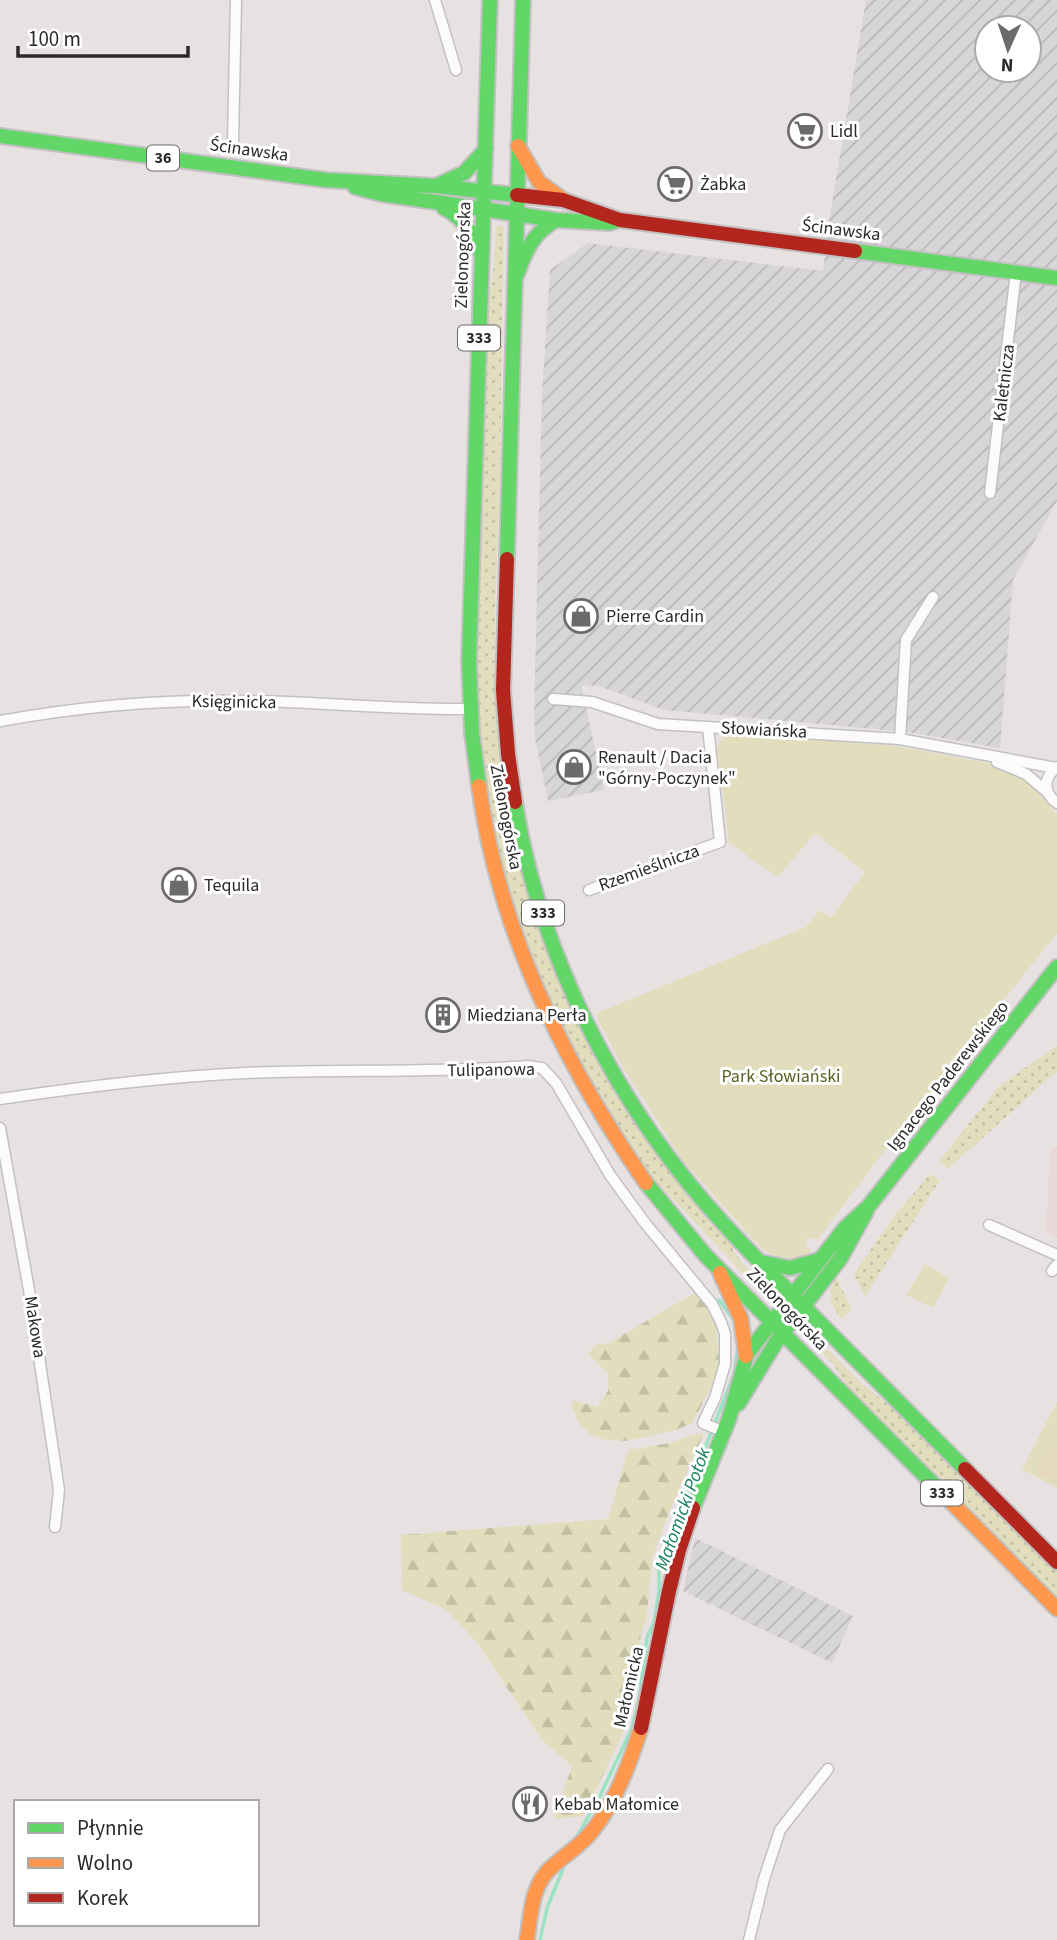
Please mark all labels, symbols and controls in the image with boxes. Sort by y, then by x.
scale bar [18,14,187,58]
north arrow [973,14,1043,84]
text: 100 m [28,24,81,54]
text: N [1000,51,1014,78]
supermarket icon: Lidl [786,112,824,150]
place label: Lidl [830,119,858,144]
street label: Ścinawska [208,132,290,168]
road number: 36 [147,146,179,170]
supermarket icon: Żabka [656,165,694,203]
place label: Żabka [700,172,746,197]
street label: Zielonogórska [449,201,477,309]
street label: Ścinawska [800,213,882,247]
road number: 333 [458,326,500,350]
street label: Kaletnicza [987,343,1021,423]
shop icon: Pierre Cardin [562,597,600,635]
place label: Pierre Cardin [606,604,704,629]
street label: Księginicka [191,689,277,715]
street label: Słowiańska [720,715,808,745]
place label: Renault / Dacia "Górny-Poczynek" [598,745,736,791]
shop icon: Renault / Dacia "Górny-Poczynek" [555,748,593,786]
street label: Zielonogórska [484,762,528,872]
street label: Rzemieślnicza [595,838,703,898]
shop icon: Tequila [160,866,198,904]
place label: Tequila [204,873,259,898]
road number: 333 [522,900,564,925]
street label: Ignacego Paderewskiego [881,995,1015,1157]
building icon: Miedziana Perła [424,996,462,1034]
place label: Miedziana Perła [467,1003,586,1028]
street label: Tulipanowa [447,1057,535,1083]
park label: Park Słowiański [721,1064,841,1089]
street label: Zielonogórska [741,1262,833,1356]
street label: Makowa [18,1294,52,1360]
water label: Małomicki Potok [648,1443,718,1574]
road number: 333 [921,1480,963,1506]
street label: Małomicka [608,1644,650,1730]
restaurant icon: Kebab Małomice [511,1785,549,1823]
place label: Kebab Małomice [554,1792,679,1817]
legend [14,1800,259,1926]
text: Płynnie [77,1813,144,1843]
text: Wolno [77,1848,133,1878]
text: Korek [77,1883,129,1913]

